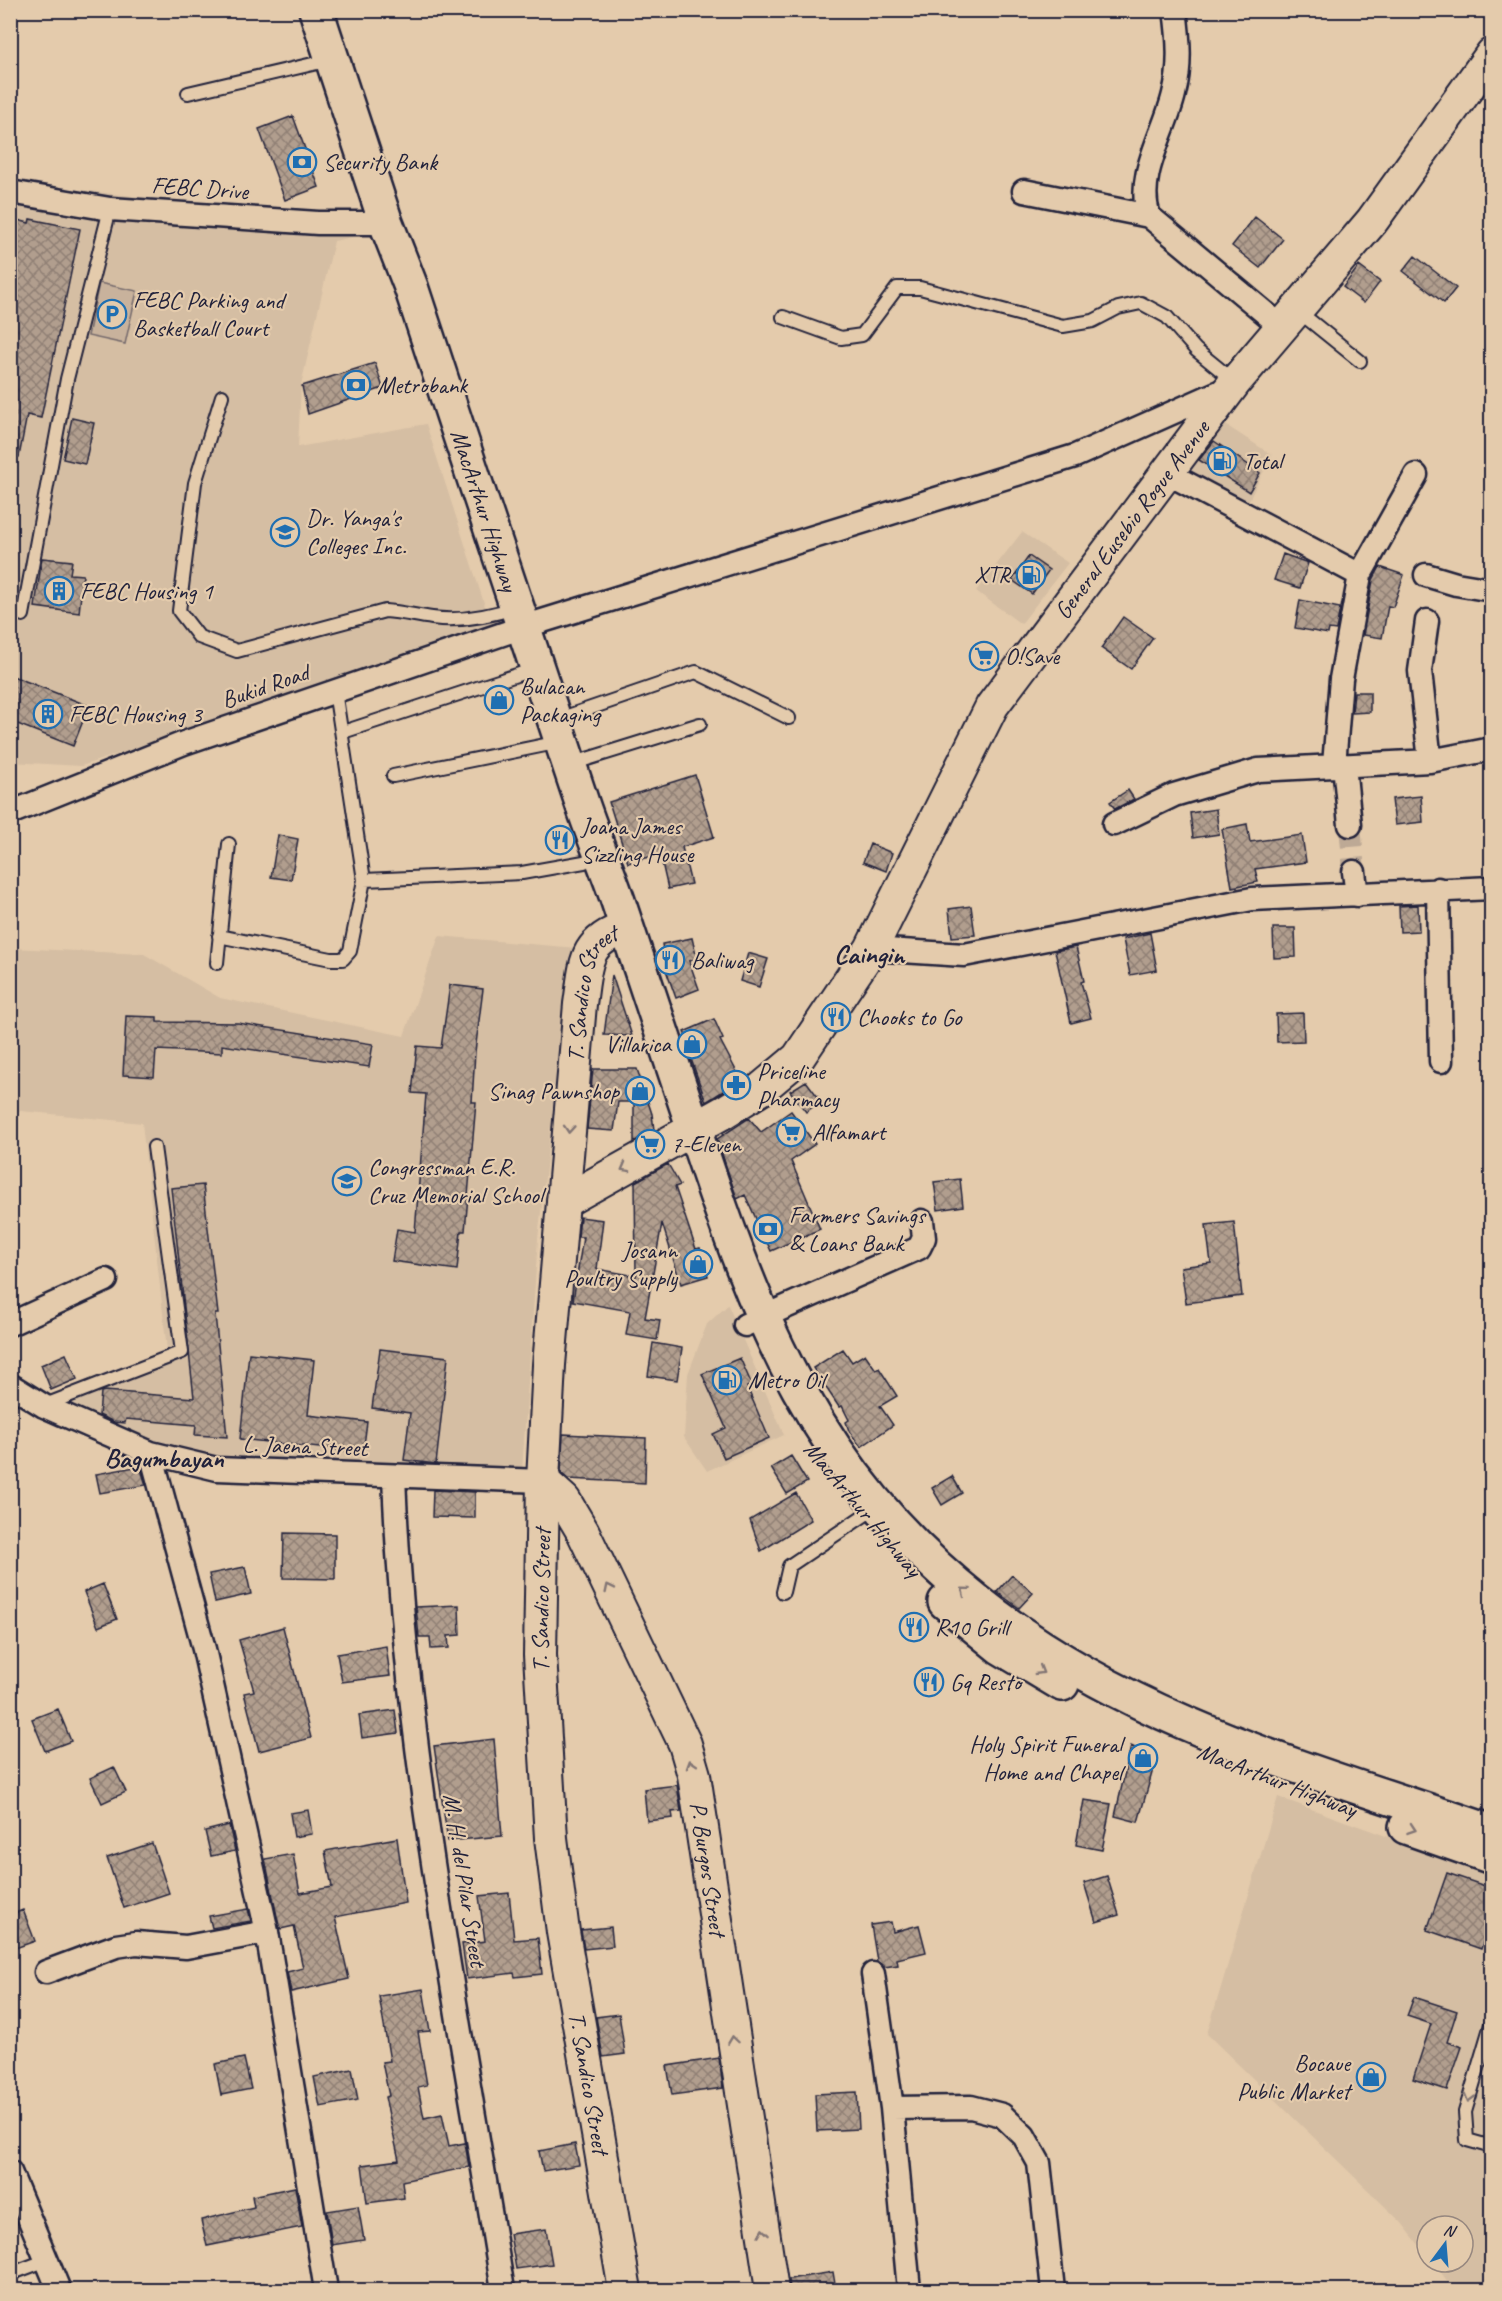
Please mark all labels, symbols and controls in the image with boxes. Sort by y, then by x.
bank icon: Security Bank [286,146,318,178]
place label: Security Bank [323,147,439,177]
street label: FEBC Drive [151,170,251,206]
place label: FEBC Parking and Basketball Court [133,285,288,343]
parking icon: FEBC Parking and Basketball Court [96,298,128,330]
bank icon: Metrobank [340,369,372,401]
place label: Metrobank [377,370,469,400]
street label: General Eusebio Rogue Avenue [1048,412,1217,625]
street label: MacArthur Highway [444,426,526,597]
fuel station icon: Total [1206,445,1238,477]
place label: Total [1243,446,1286,476]
place label: Dr. Yanga's Colleges Inc. [306,503,406,561]
school or university icon: Dr. Yanga's Colleges Inc. [269,516,301,548]
fuel station icon: XTR [1015,559,1047,591]
place label: XTR [974,560,1012,590]
building icon: FEBC Housing 1 [43,575,75,607]
place label: FEBC Housing 1 [80,576,214,606]
supermarket icon: O!Save [968,640,1000,672]
place label: O!Save [1005,641,1061,671]
street label: Bukid Road [217,656,316,715]
place label: Bulacan Packaging [520,671,602,729]
shop icon: Bulacan Packaging [483,684,515,716]
building icon: FEBC Housing 3 [32,698,64,730]
place label: FEBC Housing 3 [69,699,204,729]
place label: Joana James Sizzling House [580,811,695,869]
restaurant icon: Joana James Sizzling House [544,824,576,856]
street label: T. Sandico Street [560,917,625,1063]
district label: Caingin [834,937,906,971]
restaurant icon: Baliwag [654,944,686,976]
place label: Baliwag [691,945,755,975]
restaurant icon: Chooks to Go [820,1001,852,1033]
place label: Chooks to Go [857,1002,963,1032]
shop icon: Villarica [676,1028,708,1060]
place label: Villarica [605,1029,673,1059]
place label: Priceline Pharmacy [757,1056,840,1114]
pharmacy icon: Priceline Pharmacy [720,1069,752,1101]
shop icon: Sinag Pawnshop [624,1075,656,1107]
place label: Sinag Pawnshop [488,1076,620,1106]
supermarket icon: Alfamart [775,1116,807,1148]
place label: Alfamart [812,1117,887,1147]
one-way arrow [562,1125,575,1134]
supermarket icon: 7-Eleven [634,1128,666,1160]
place label: 7-Eleven [671,1129,742,1159]
place label: Congressman E.R. Cruz Memorial School [368,1152,547,1210]
one-way arrow [621,1161,632,1172]
school or university icon: Congressman E.R. Cruz Memorial School [331,1165,363,1197]
place label: Farmers Savings & Loans Bank [789,1200,927,1258]
bank icon: Farmers Savings & Loans Bank [752,1213,784,1245]
place label: Josann Poultry Supply [564,1235,679,1293]
shop icon: Josann Poultry Supply [682,1248,714,1280]
fuel station icon: Metro Oil [711,1364,743,1396]
place label: Metro Oil [748,1365,828,1395]
street label: L. Jaena Street [242,1429,370,1463]
street label: MacArthur Highway [797,1435,930,1584]
district label: Bagumbayan [104,1441,224,1475]
street label: T. Sandico Street [525,1525,557,1673]
one-way arrow [605,1583,617,1594]
one-way arrow [960,1587,971,1598]
restaurant icon: R10 Grill [898,1611,930,1643]
place label: R10 Grill [935,1612,1012,1642]
one-way arrow [1034,1664,1044,1676]
restaurant icon: Gq Resto [913,1666,945,1698]
place label: Gq Resto [950,1667,1023,1697]
place label: Holy Spirit Funeral Home and Chapel [969,1729,1126,1787]
street label: MacArthur Highway [1193,1736,1363,1825]
shop icon: Holy Spirit Funeral Home and Chapel [1127,1742,1159,1774]
one-way arrow [686,1759,698,1770]
street label: M. H. del Pilar Street [437,1791,494,1971]
street label: P. Burgos Street [683,1800,734,1941]
one-way arrow [1406,1822,1417,1835]
street label: T. Sandico Street [562,2010,617,2159]
one-way arrow [728,2035,740,2045]
place label: Bocaue Public Market [1237,2048,1353,2106]
shop icon: Bocaue Public Market [1355,2061,1387,2093]
one-way arrow [1464,2092,1476,2102]
north arrow [1415,2214,1475,2274]
text: N [1441,2220,1459,2242]
one-way arrow [757,2228,769,2237]

